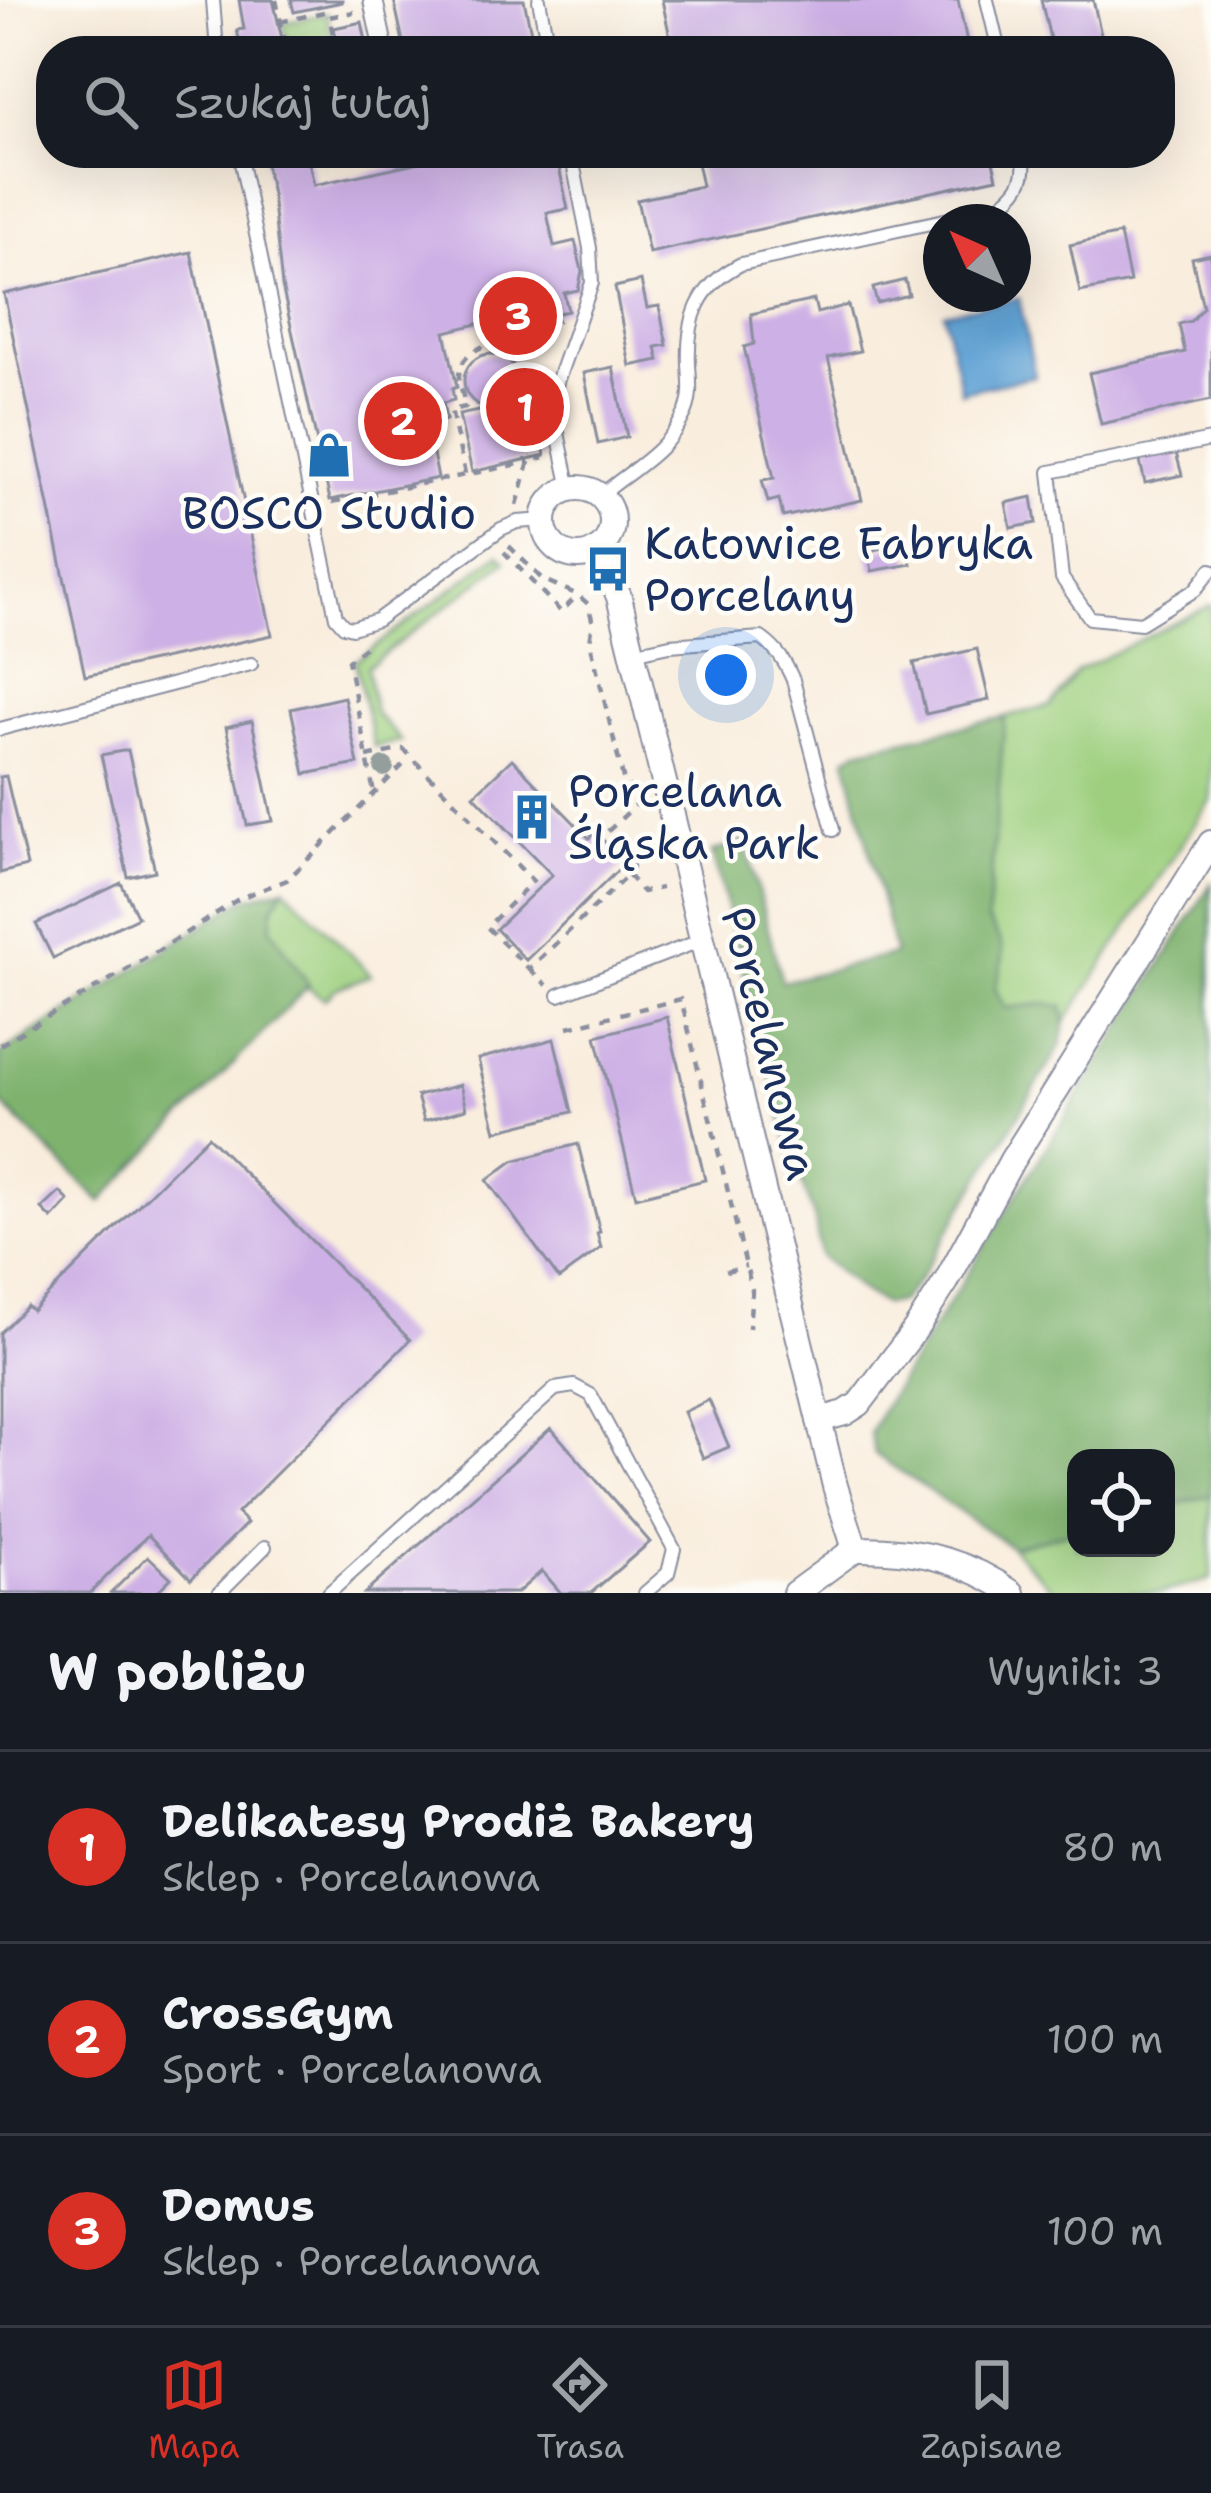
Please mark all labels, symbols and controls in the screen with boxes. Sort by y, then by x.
search box [36,36,1175,168]
icon: search [78,69,144,135]
text: Szukaj tutaj [174,72,431,132]
north arrow [923,204,1031,312]
pin: 3 [479,271,557,361]
pin: 1 [486,362,564,452]
pin: 2 [364,376,442,466]
shop icon: BOSCO Studio [304,430,354,480]
place label: BOSCO Studio [182,483,476,543]
place label: Katowice Fabryka Porcelany [644,513,1033,625]
bus stop icon: Katowice Fabryka Porcelany [583,544,633,594]
your location [696,645,756,705]
place label: Porcelana Śląska Park [568,761,820,873]
building icon: Porcelana Śląska Park [507,792,557,842]
street label: Porcelanowa [707,900,833,1186]
map controls [1067,1449,1175,1557]
button: locate [1067,1449,1175,1557]
text: W pobliżu [48,1637,307,1705]
text: Wyniki: 3 [987,1645,1163,1697]
text: Delikatesy Prodiż Bakery [162,1791,754,1851]
text: 1 [78,1821,96,1873]
text: 80 m [1062,1821,1163,1873]
text: Sklep · Porcelanowa [162,1851,540,1903]
text: CrossGym [162,1983,393,2043]
text: 2 [73,2013,101,2065]
text: 100 m [1047,2013,1163,2065]
text: Sport · Porcelanowa [162,2043,542,2095]
text: Domus [162,2175,315,2235]
text: 3 [73,2205,101,2257]
text: 100 m [1047,2205,1163,2257]
text: Sklep · Porcelanowa [162,2235,540,2287]
tab: Mapa [148,2352,240,2469]
tab: Trasa [536,2352,624,2469]
tab: Zapisane [921,2352,1063,2469]

